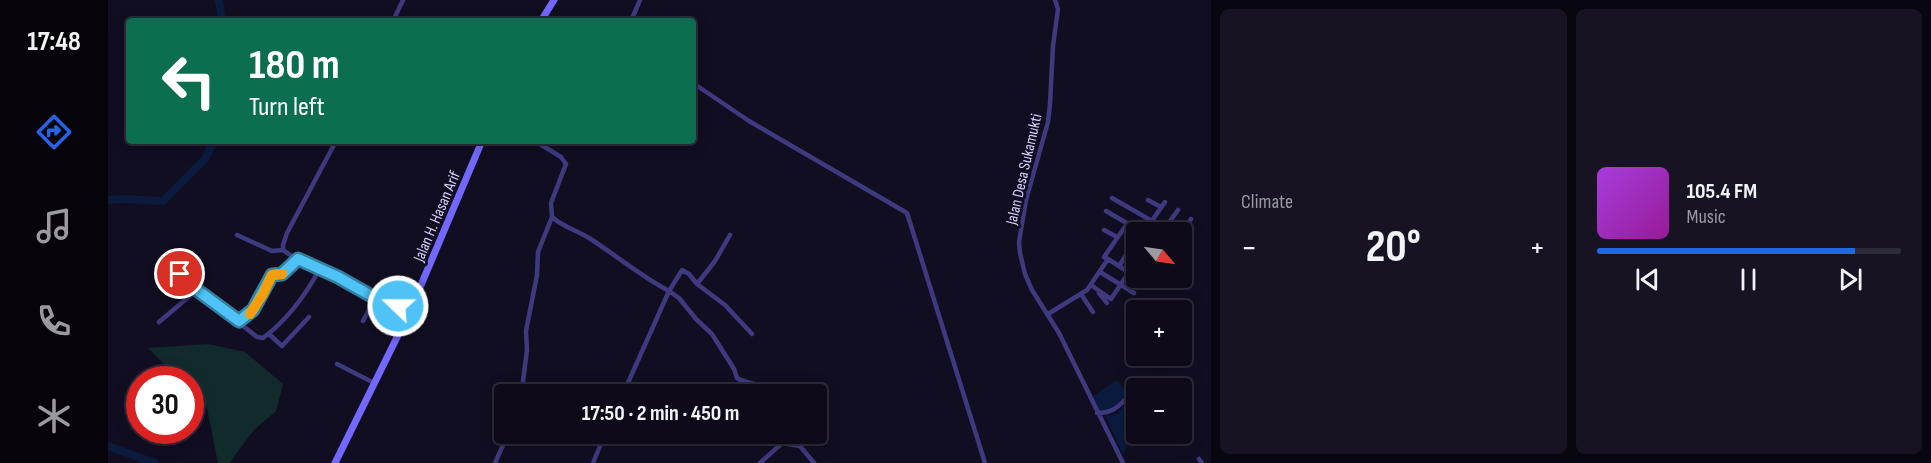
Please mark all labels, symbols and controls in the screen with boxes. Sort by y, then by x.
text: 17:48 [27,26,81,58]
text: 180 m [249,40,340,91]
icon: left [150,42,228,120]
text: Turn left [249,91,325,123]
icon: directions [33,111,75,153]
street label: Jalan Desa Sukamukti [1002,112,1046,228]
street label: Jalan H. Hasan Arif [409,168,465,266]
text: 105.4 FM [1687,178,1757,205]
text: Climate [1241,190,1293,214]
icon: music [33,205,75,247]
text: Music [1687,205,1726,229]
text: 20° [1366,220,1421,275]
north arrow [1126,222,1192,288]
map controls [1126,222,1192,444]
text: − [1241,228,1257,268]
text: + [1529,228,1546,268]
pin [154,248,205,299]
icon: arrive [163,257,196,290]
icon: previous [1631,263,1664,296]
icon: pause [1732,263,1765,296]
icon: next [1834,263,1867,296]
position arrow [366,274,430,338]
icon: phone [33,300,75,342]
button: + [1126,300,1192,366]
speed limit sign: 30 [126,366,204,444]
button: − [1126,378,1192,444]
icon: climate [33,395,75,437]
text: 17:50 · 2 min · 450 m [582,400,739,427]

